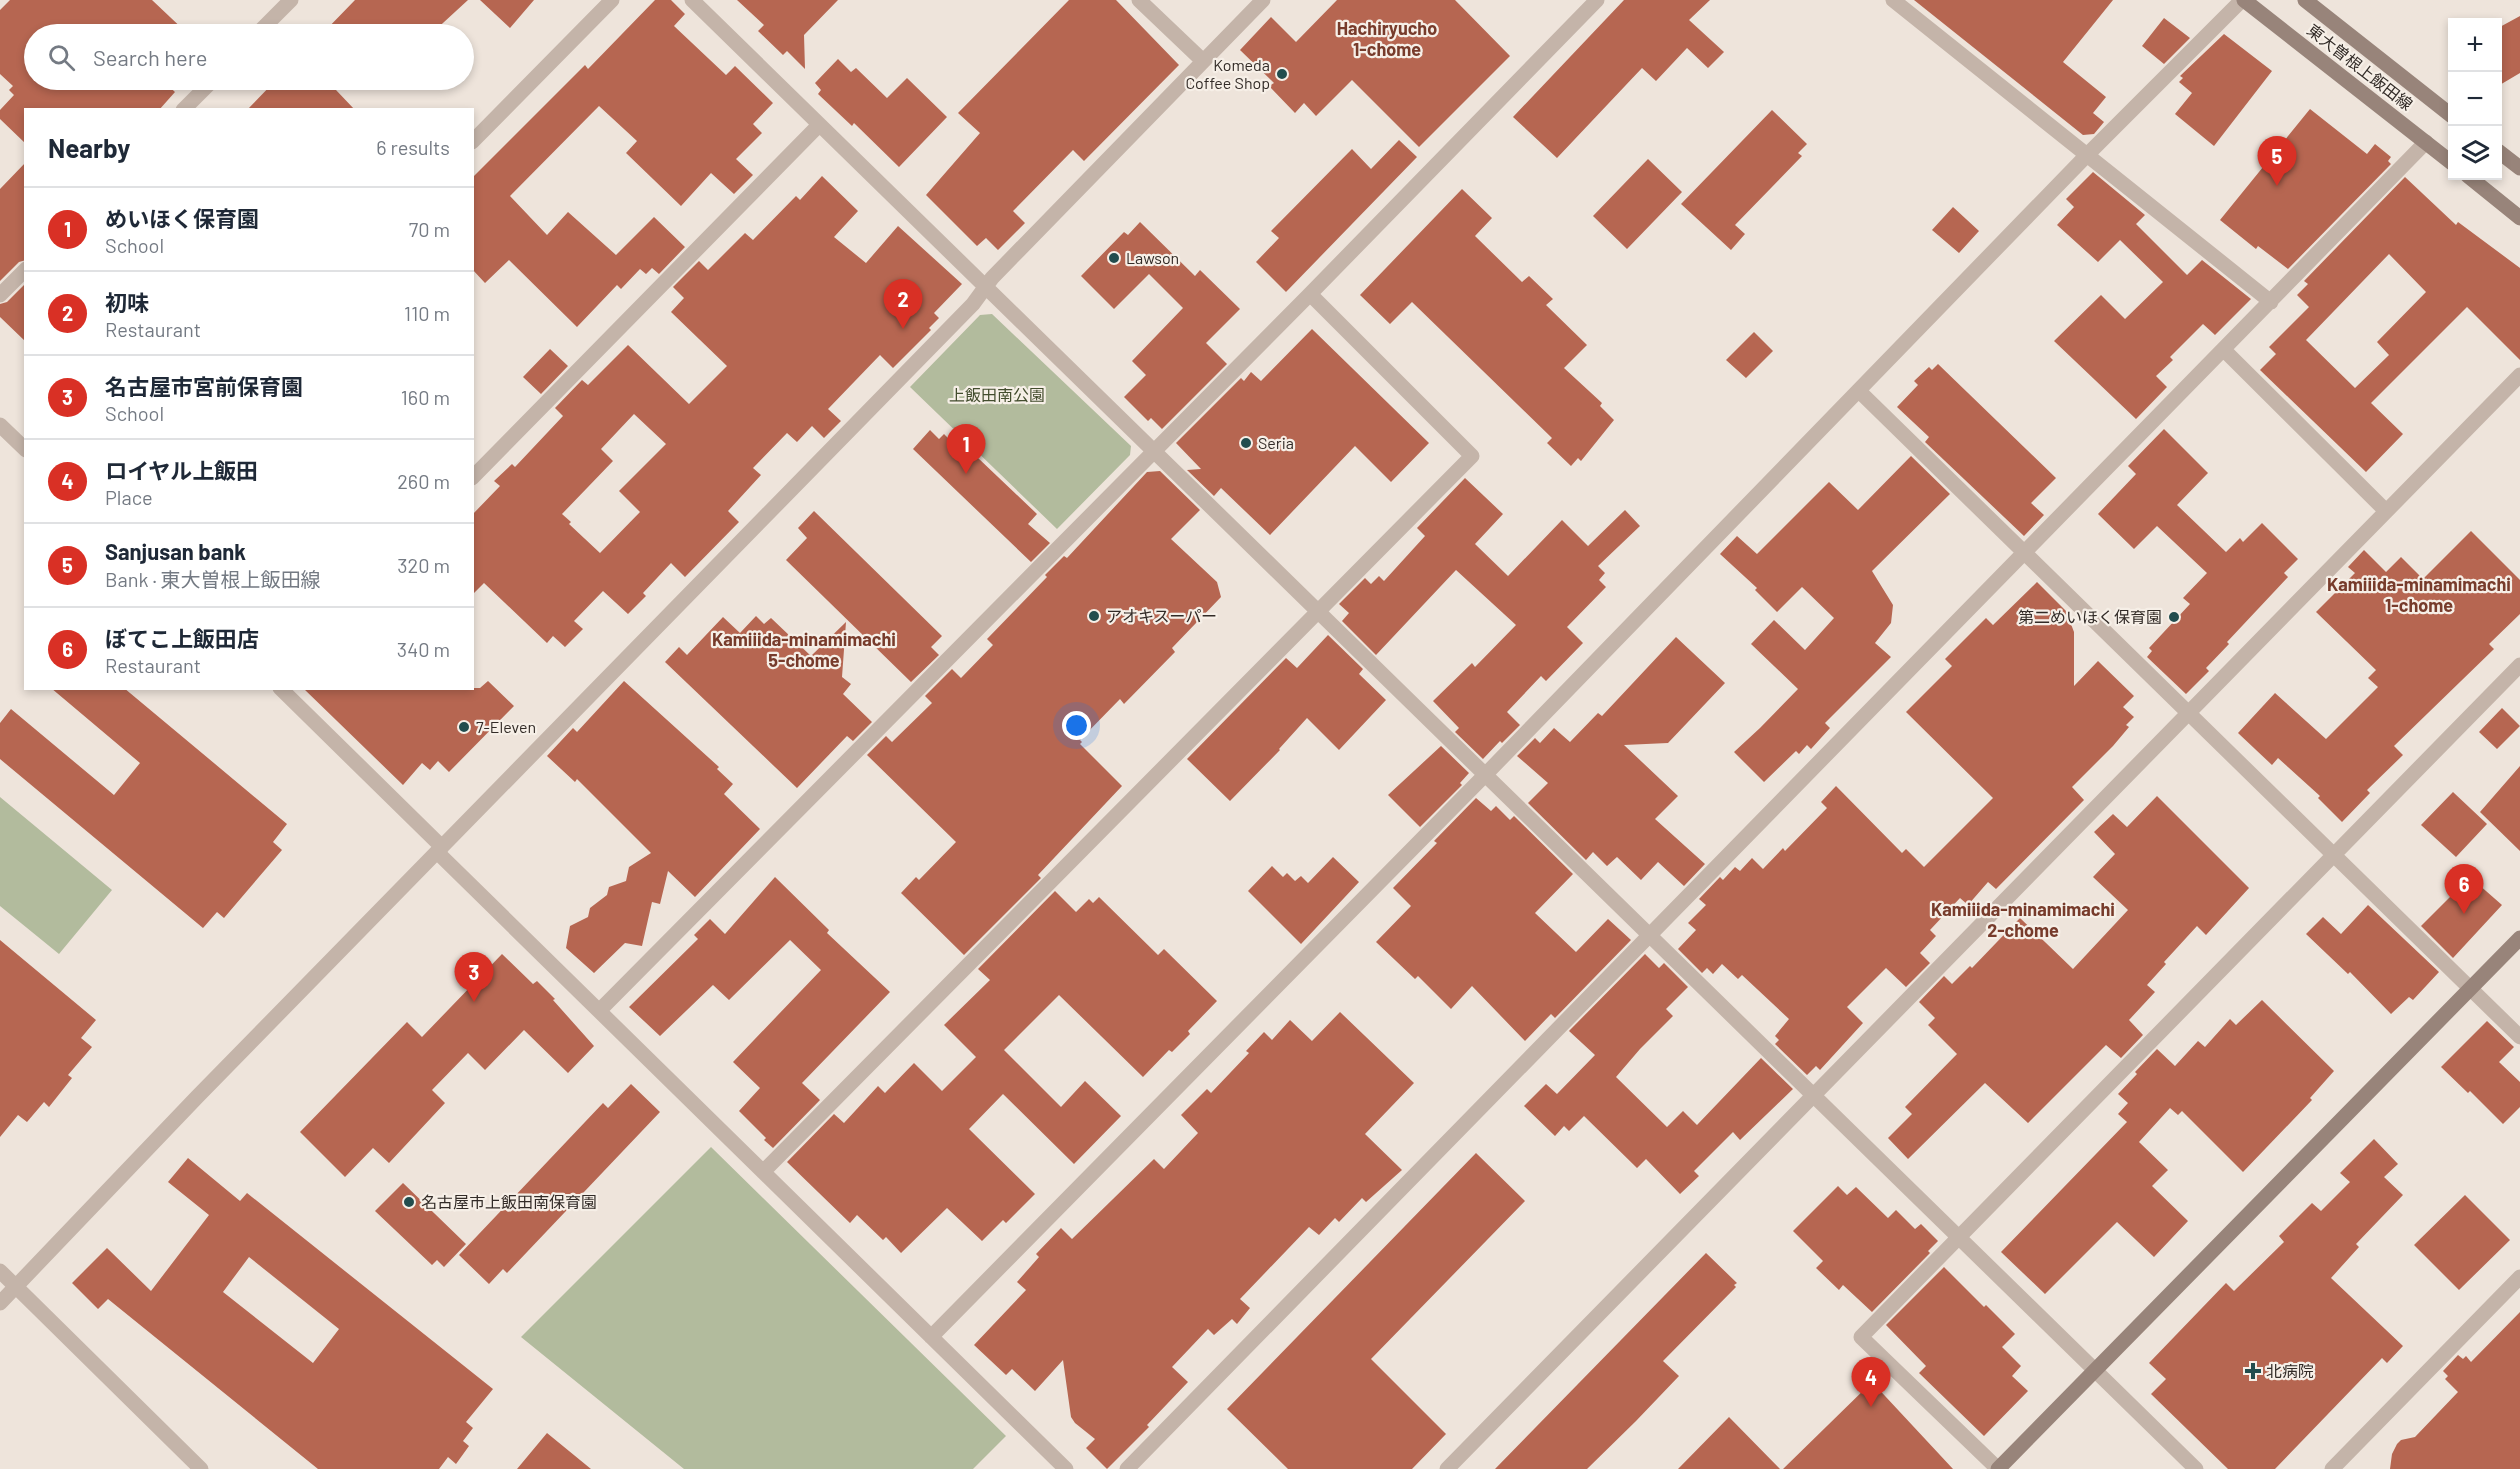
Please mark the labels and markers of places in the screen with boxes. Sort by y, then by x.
place label: Komeda Coffee Shop [1185,55,1270,92]
marker: Komeda Coffee Shop [1275,67,1289,81]
pin: 5 [2258,136,2296,186]
place label: Lawson [1126,248,1179,267]
marker: Lawson [1107,251,1121,265]
pin: 2 [884,280,922,329]
pin: 1 [946,424,986,474]
place label: Seria [1258,433,1294,452]
marker: Seria [1239,436,1253,450]
place label: アオキスーパー [1106,606,1217,625]
place label: 第二めいほく保育園 [2018,607,2162,626]
marker: アオキスーパー [1087,609,1101,623]
marker: 第二めいほく保育園 [2167,610,2181,624]
place label: 7-Eleven [476,717,536,736]
marker: 7-Eleven [457,720,471,734]
pin: 6 [2444,864,2484,914]
pin: 3 [454,952,494,1002]
place label: 名古屋市上飯田南保育園 [421,1192,597,1211]
marker: 名古屋市上飯田南保育園 [402,1195,416,1209]
pin: 4 [1852,1358,1890,1407]
place label: 北病院 [2266,1361,2314,1380]
marker: 北病院 [2244,1362,2262,1380]

